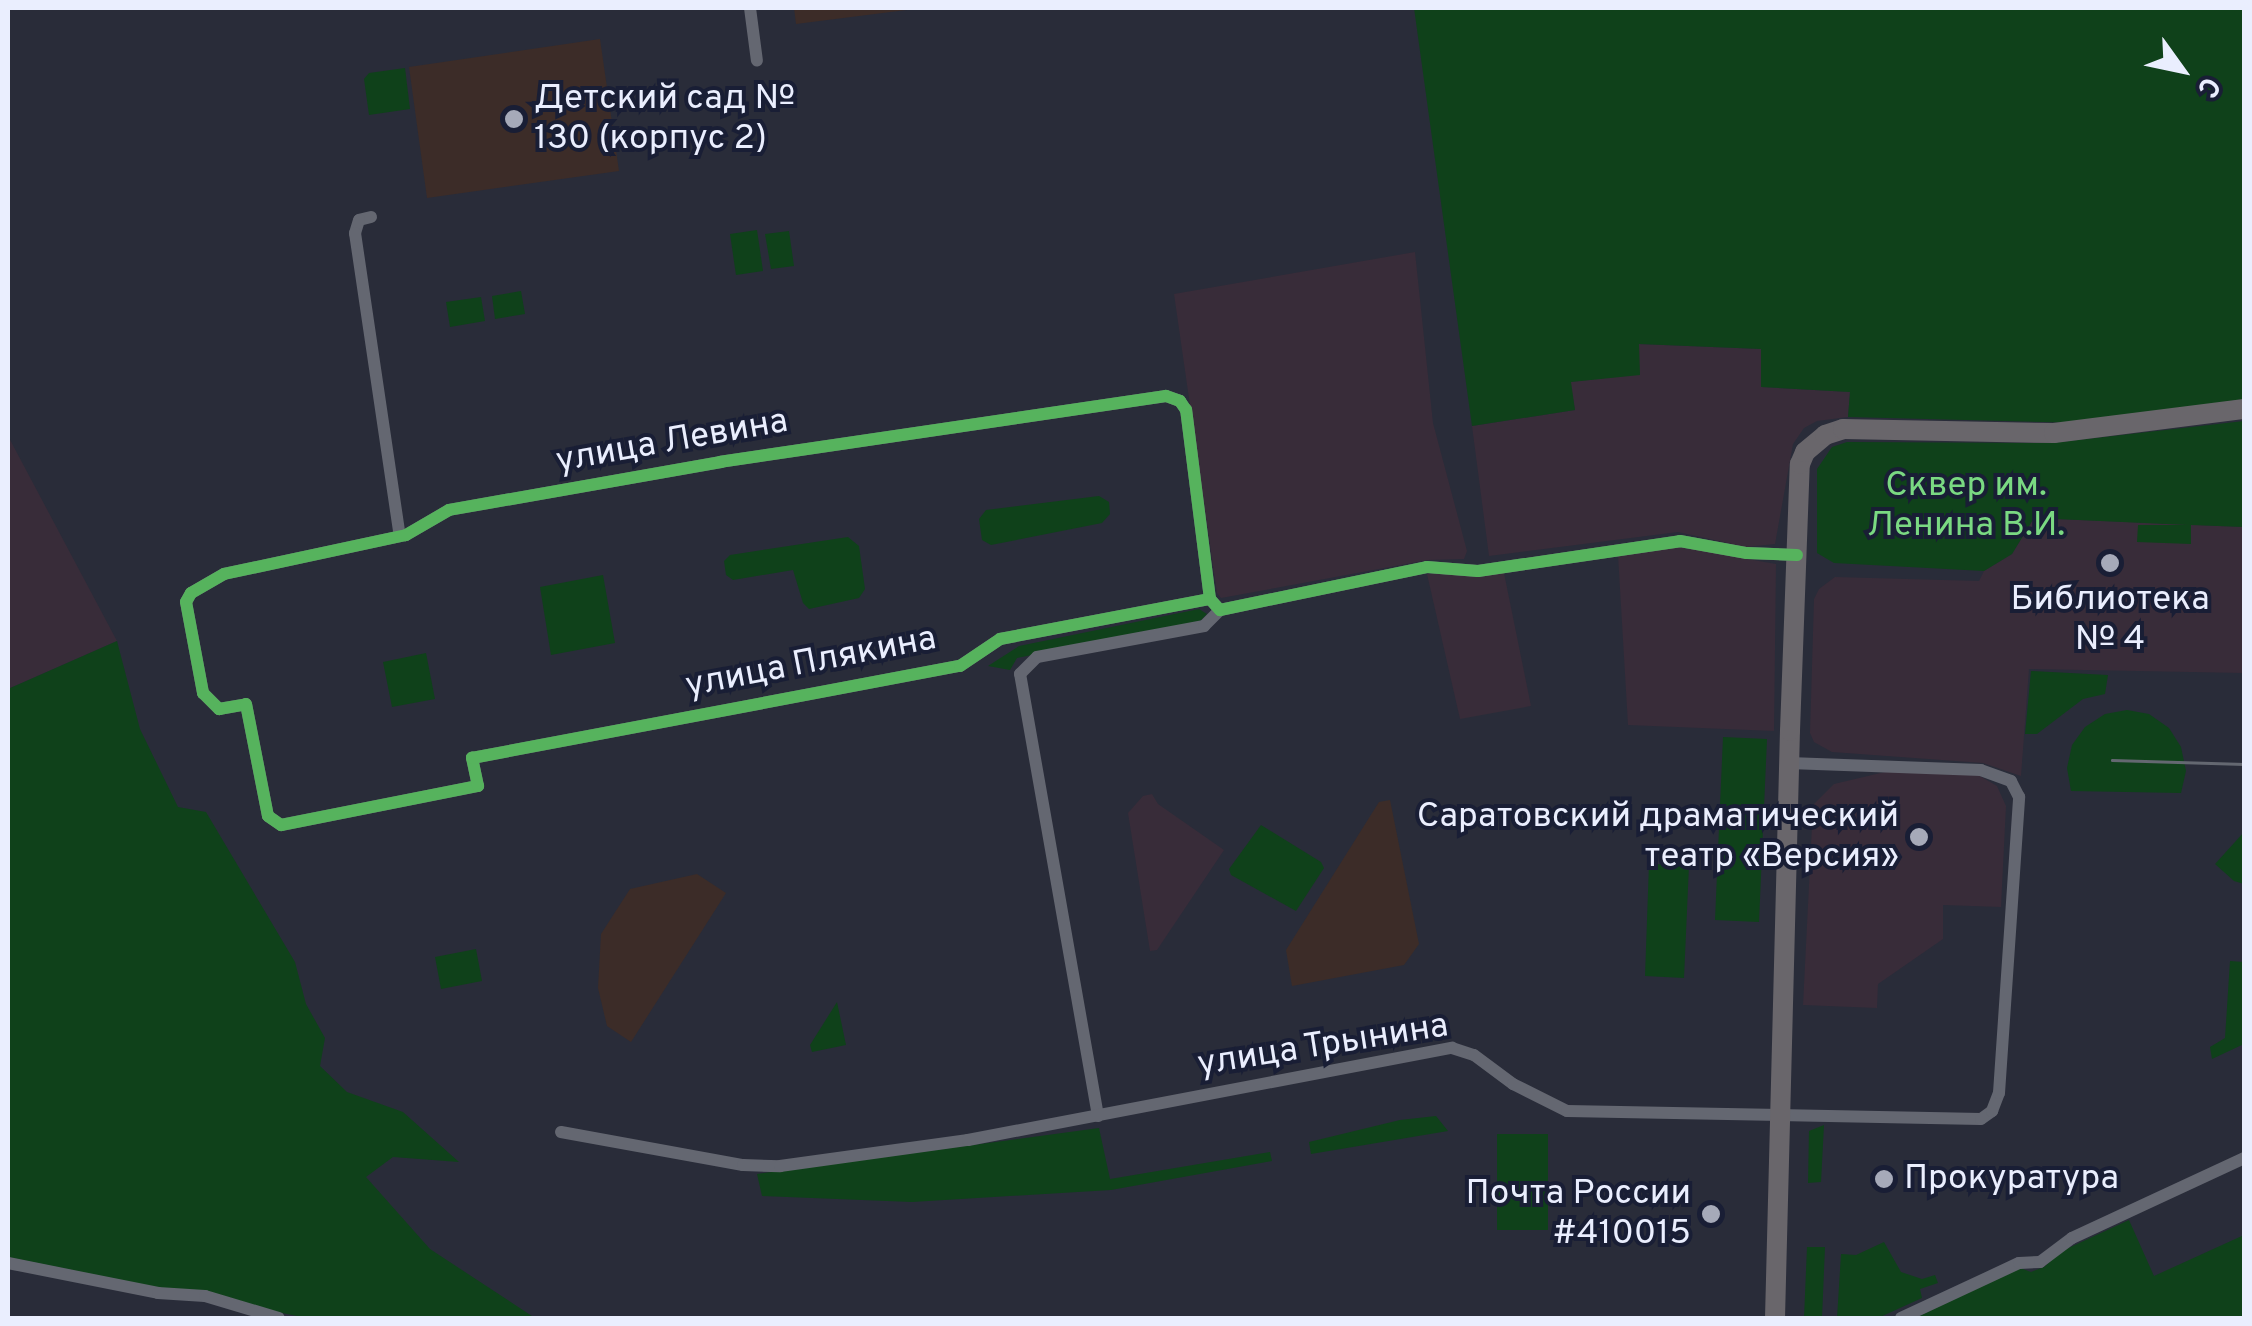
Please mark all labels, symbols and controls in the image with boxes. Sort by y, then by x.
north arrow [2132,20,2232,120]
text: С [2187,69,2227,104]
place label: Детский сад № 130 (корпус 2) [534,78,795,160]
marker: Детский сад № 130 (корпус 2) [503,108,525,130]
street label: улица Левина [553,401,791,483]
park label: Сквер им. Ленина В.И. [1867,465,2065,547]
marker: Библиотека № 4 [2099,552,2121,574]
place label: Библиотека № 4 [2010,579,2210,661]
street label: улица Плякина [682,618,940,708]
place label: Саратовский драматический театр «Версия» [1417,796,1899,878]
marker: Саратовский драматический театр «Версия» [1908,826,1930,848]
street label: улица Трынина [1194,1005,1452,1087]
place label: Прокуратура [1904,1158,2119,1200]
marker: Прокуратура [1873,1168,1895,1190]
place label: Почта России #410015 [1465,1173,1691,1255]
marker: Почта России #410015 [1700,1203,1722,1225]

